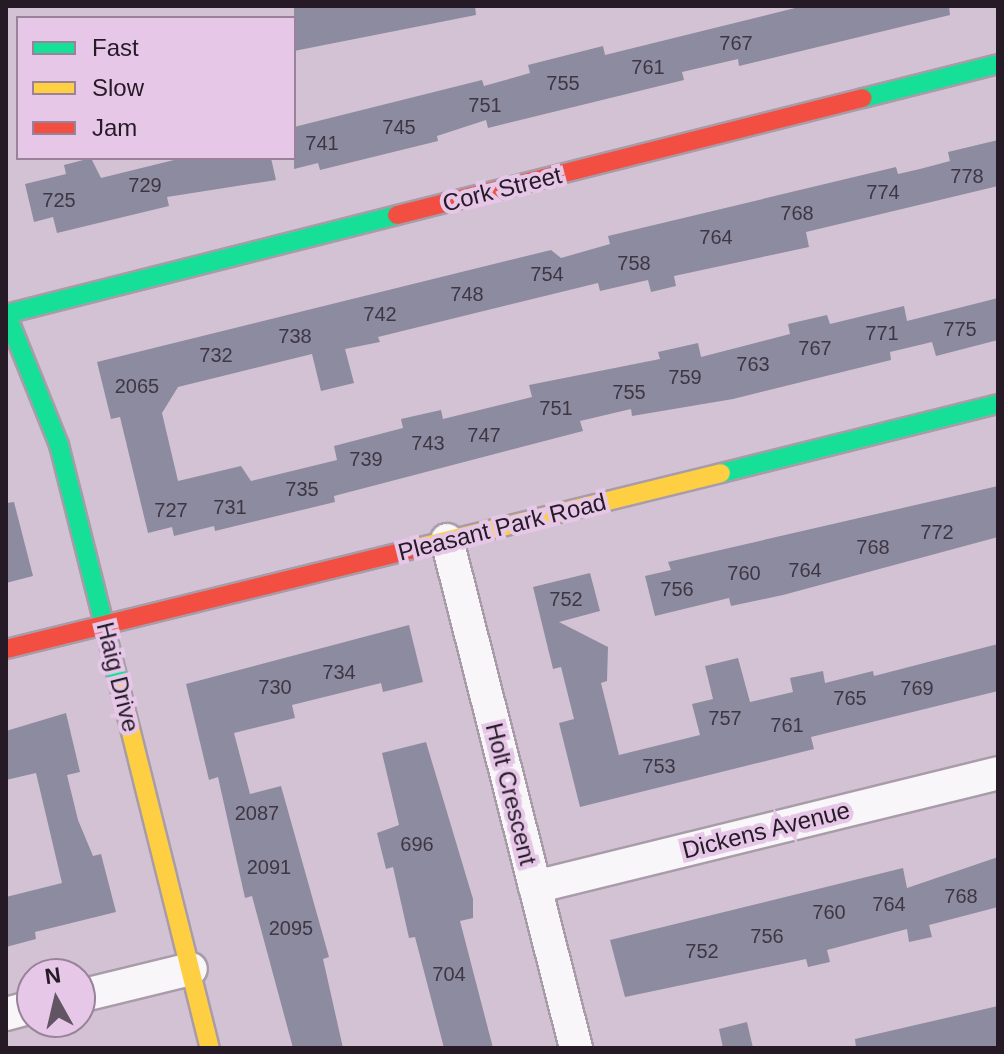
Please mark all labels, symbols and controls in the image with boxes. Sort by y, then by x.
legend [16,16,296,160]
house number: 767 [719,31,753,55]
text: Fast [92,34,139,61]
house number: 761 [631,55,665,79]
house number: 755 [546,71,580,95]
text: Slow [92,74,144,101]
house number: 751 [468,93,502,117]
text: Jam [92,114,137,141]
house number: 745 [382,115,416,139]
house number: 741 [305,131,339,155]
street label: Cork Street [440,160,564,218]
house number: 778 [950,164,984,188]
house number: 729 [128,173,162,197]
house number: 774 [866,180,900,204]
house number: 725 [42,188,76,212]
house number: 768 [780,201,814,225]
house number: 764 [699,225,733,249]
house number: 758 [617,251,651,275]
house number: 754 [530,262,564,286]
house number: 748 [450,282,484,306]
house number: 742 [363,302,397,326]
house number: 775 [943,317,977,341]
house number: 771 [865,321,899,345]
house number: 738 [278,324,312,348]
house number: 767 [798,336,832,360]
house number: 732 [199,343,233,367]
house number: 763 [736,352,770,376]
house number: 759 [668,365,702,389]
house number: 2065 [115,374,159,398]
house number: 755 [612,380,646,404]
house number: 751 [539,396,573,420]
house number: 747 [467,423,501,447]
house number: 743 [411,431,445,455]
house number: 739 [349,447,383,471]
house number: 735 [285,477,319,501]
street label: Pleasant Park Road [395,487,609,567]
house number: 731 [213,495,247,519]
house number: 727 [154,498,188,522]
house number: 772 [920,520,954,544]
house number: 768 [856,535,890,559]
house number: 764 [788,558,822,582]
house number: 760 [727,561,761,585]
house number: 756 [660,577,694,601]
house number: 752 [549,587,583,611]
street label: Haig Drive [90,619,146,735]
house number: 734 [322,660,356,684]
house number: 730 [258,675,292,699]
house number: 769 [900,676,934,700]
house number: 765 [833,686,867,710]
house number: 757 [708,706,742,730]
house number: 761 [770,713,804,737]
street label: Holt Crescent [479,720,543,868]
house number: 753 [642,754,676,778]
street label: Dickens Avenue [679,795,853,865]
house number: 2087 [235,801,279,825]
house number: 696 [400,832,434,856]
house number: 2091 [247,855,291,879]
house number: 768 [944,884,978,908]
house number: 764 [872,892,906,916]
house number: 760 [812,900,846,924]
house number: 2095 [269,916,313,940]
house number: 756 [750,924,784,948]
house number: 752 [685,939,719,963]
north arrow [16,958,96,1038]
text: N [43,962,62,989]
house number: 704 [432,962,466,986]

